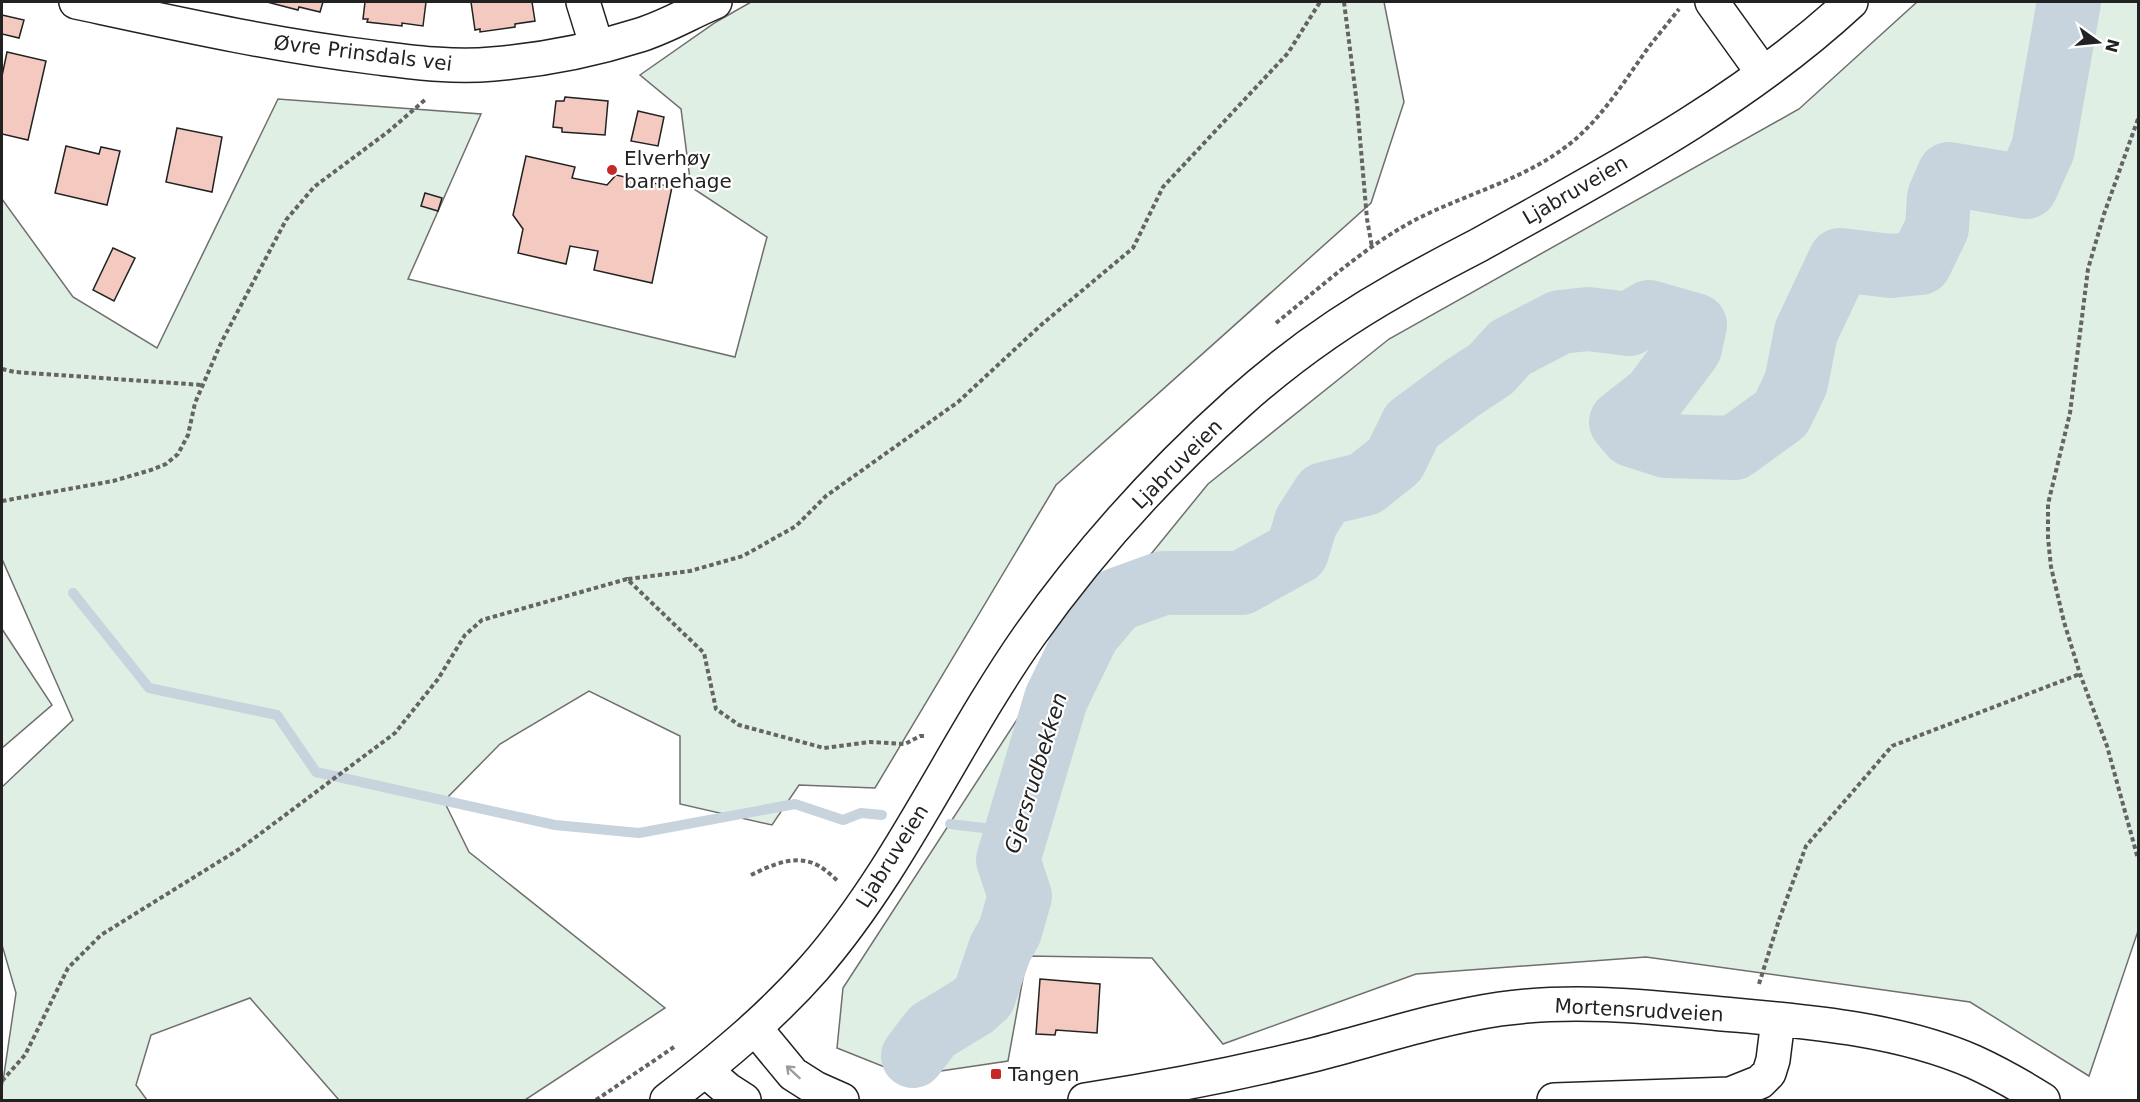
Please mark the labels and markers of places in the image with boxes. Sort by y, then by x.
place label: Elverhøy barnehage [624,146,732,193]
marker: Elverhøy barnehage [605,163,619,177]
place label: Tangen [1007,1062,1080,1086]
marker: Tangen [989,1067,1003,1081]

